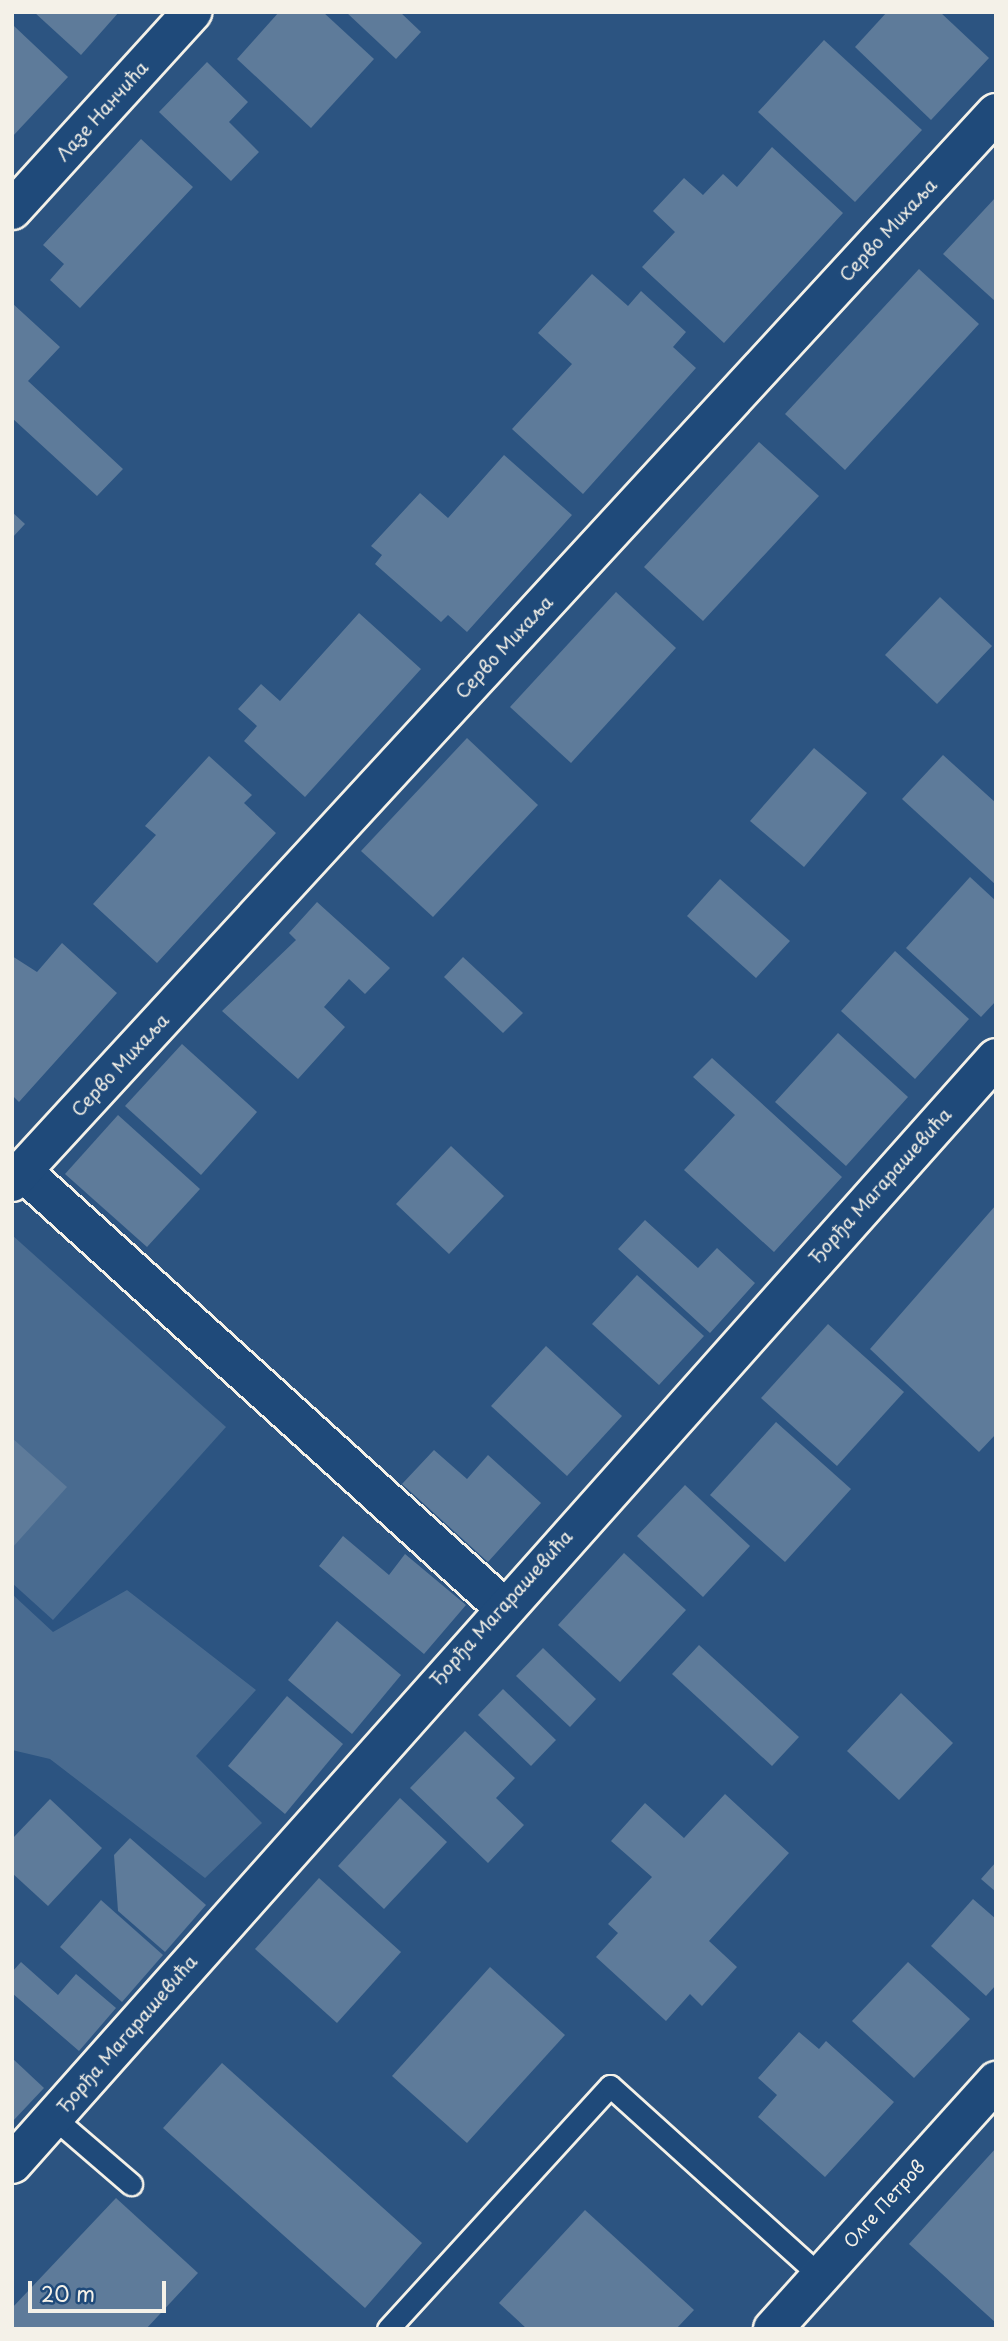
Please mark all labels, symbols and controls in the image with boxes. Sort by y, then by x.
street label: Лазе Нанчића [51,57,153,165]
street label: Серво Михаља [835,174,941,286]
street label: Серво Михаља [451,591,557,703]
street label: Серво Михаља [67,1009,173,1121]
street label: Ђорђа Магарашевића [804,1104,956,1268]
street label: Ђорђа Магарашевића [425,1526,577,1690]
street label: Ђорђа Магарашевића [52,1951,202,2117]
street label: Олге Петров [839,2155,929,2253]
scale bar [32,2268,170,2312]
text: 20 m [41,2277,95,2309]

